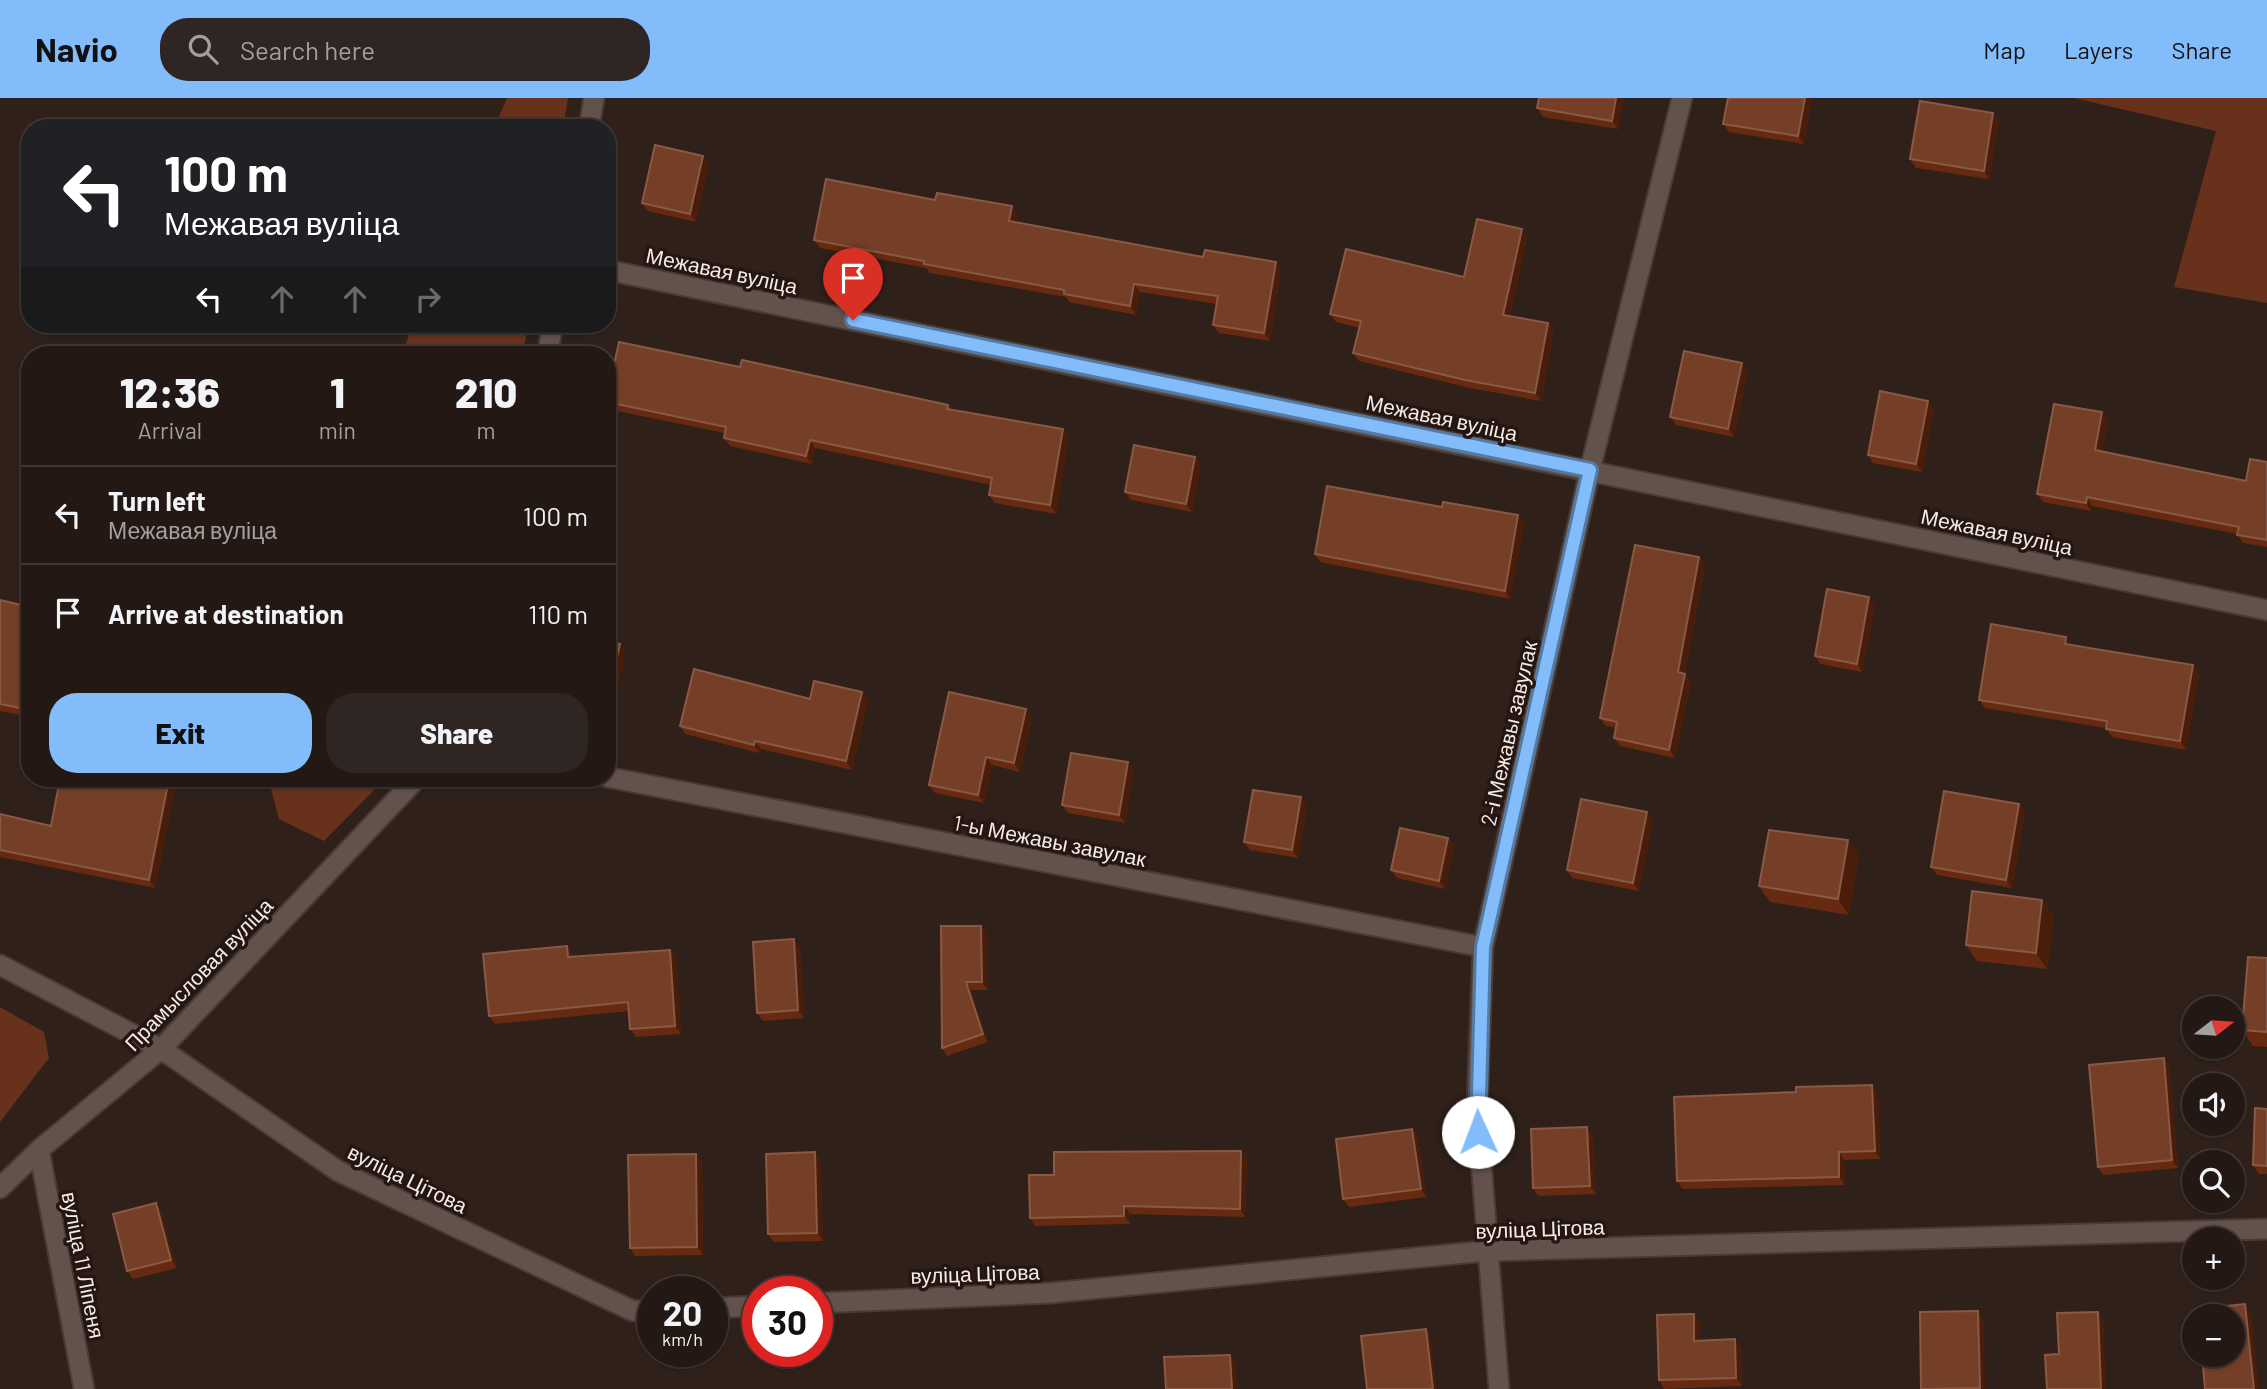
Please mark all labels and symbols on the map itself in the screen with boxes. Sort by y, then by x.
street label: Межавая вуліца [644,242,800,298]
pin [823,248,883,320]
street label: Межавая вуліца [1364,389,1520,445]
street label: Межавая вуліца [1919,503,2075,559]
street label: 2-і Межавы завулак [1475,637,1542,828]
street label: 1-ы Межавы завулак [952,809,1149,871]
street label: Прамысловая вуліца [119,892,277,1055]
north arrow [2182,996,2245,1059]
position arrow [1441,1095,1515,1169]
street label: вуліца Цітова [344,1138,472,1218]
street label: вуліца 11 Ліпеня [58,1189,110,1341]
street label: вуліца Цітова [1475,1213,1605,1243]
street label: вуліца Цітова [910,1258,1040,1288]
speed limit sign: 30 [742,1276,833,1367]

